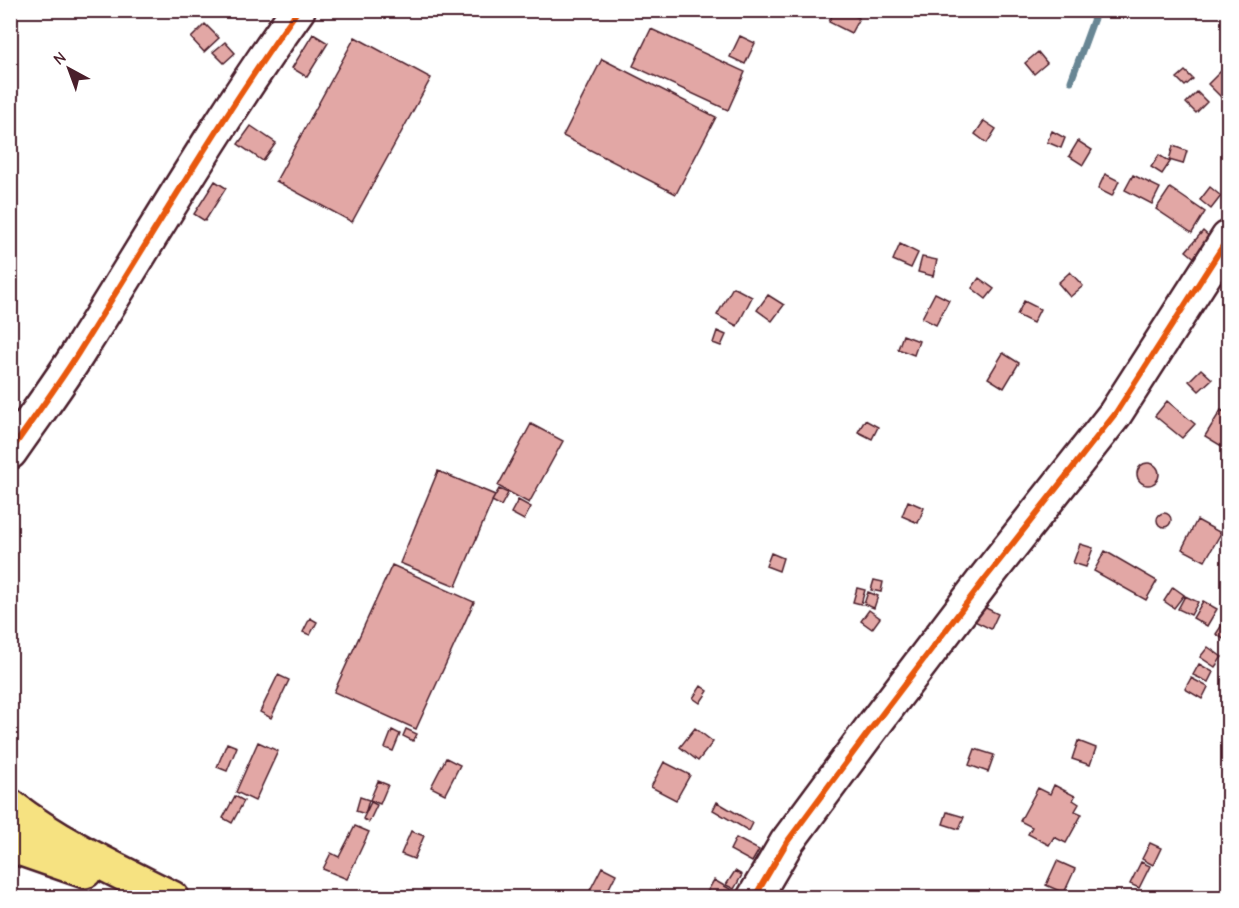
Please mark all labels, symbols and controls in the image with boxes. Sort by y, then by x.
north arrow [39,39,99,99]
text: N [50,48,70,69]

